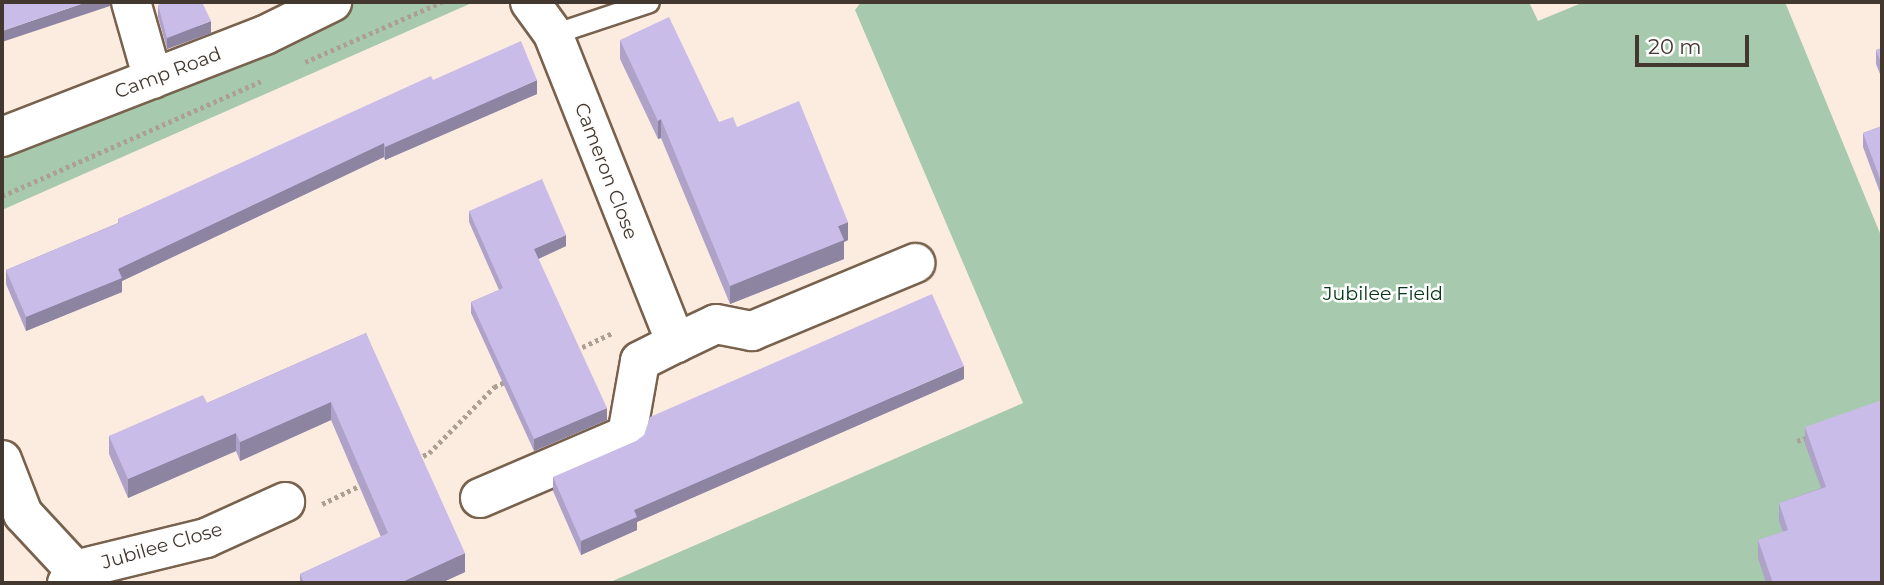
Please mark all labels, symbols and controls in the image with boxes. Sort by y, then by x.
scale bar [1639,21,1753,65]
text: 20 m [1648,34,1702,59]
street label: Camp Road [112,42,224,104]
street label: Cameron Close [569,99,643,243]
park label: Jubilee Field [1323,283,1443,305]
street label: Jubilee Close [99,518,225,574]

